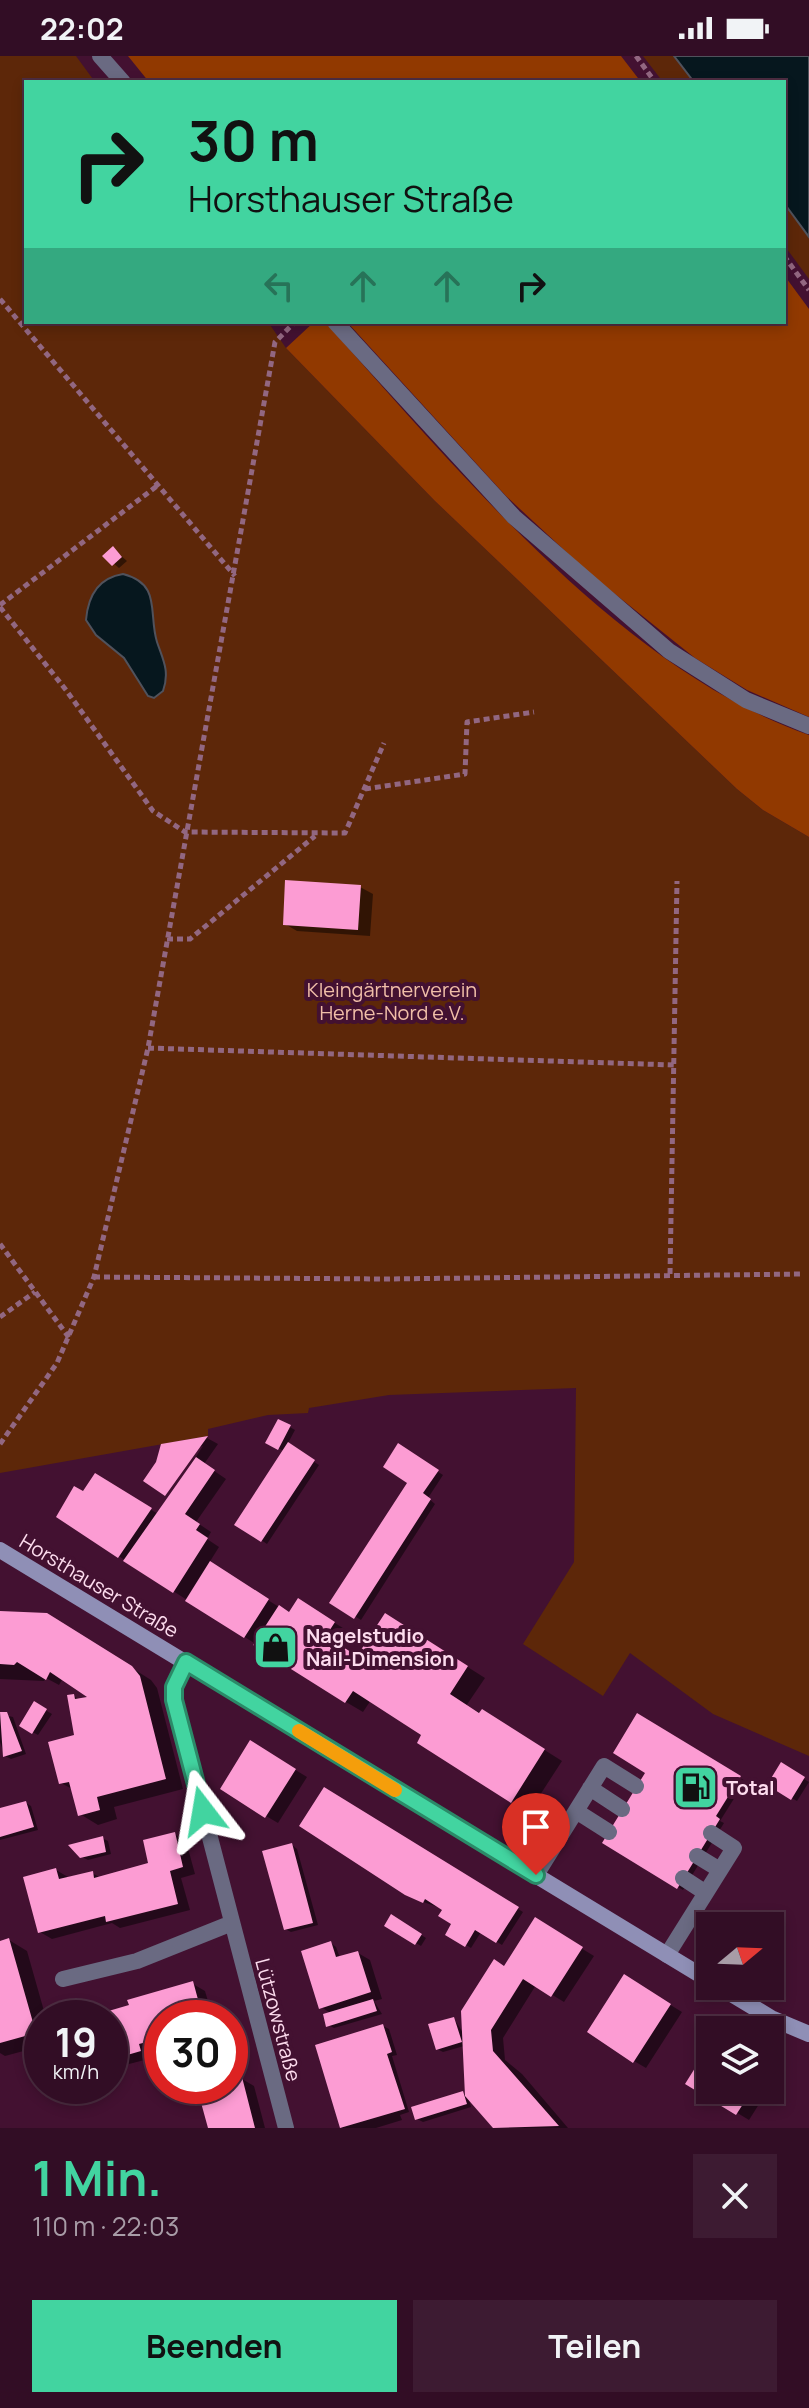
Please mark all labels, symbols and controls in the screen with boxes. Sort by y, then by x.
text: 22:02 [40,8,124,49]
text: 30 m [188,101,319,178]
icon: right [56,112,160,216]
text: Horsthauser Straße [188,174,514,223]
icon: left [257,264,301,308]
icon: ahead [341,264,385,308]
icon: ahead [425,264,469,308]
icon: right [509,264,553,308]
park label: Kleingärtnerverein Herne-Nord e.V. [307,976,477,1026]
street label: Horsthauser Straße [15,1527,184,1644]
place label: Nagelstudio Nail-Dimension [306,1622,455,1672]
shop icon: Nagelstudio Nail-Dimension [251,1624,299,1672]
fuel station icon: Total [671,1764,719,1812]
position arrow [161,1769,245,1853]
place label: Total [726,1774,775,1801]
pin [502,1793,570,1875]
icon: arrive [514,1805,558,1849]
north arrow [696,1912,784,2000]
map controls [696,1912,784,2104]
street label: Lützowstraße [249,1955,308,2084]
speed limit sign: 30 [144,2000,248,2104]
text: 19 [55,2014,97,2069]
button: layers [696,2016,784,2104]
text: km/h [53,2058,99,2085]
text: 1 Min. [32,2145,162,2210]
button: close [693,2154,777,2238]
text: 110 m · 22:03 [32,2208,179,2244]
button: Beenden [32,2300,397,2392]
button: Teilen [413,2300,777,2392]

